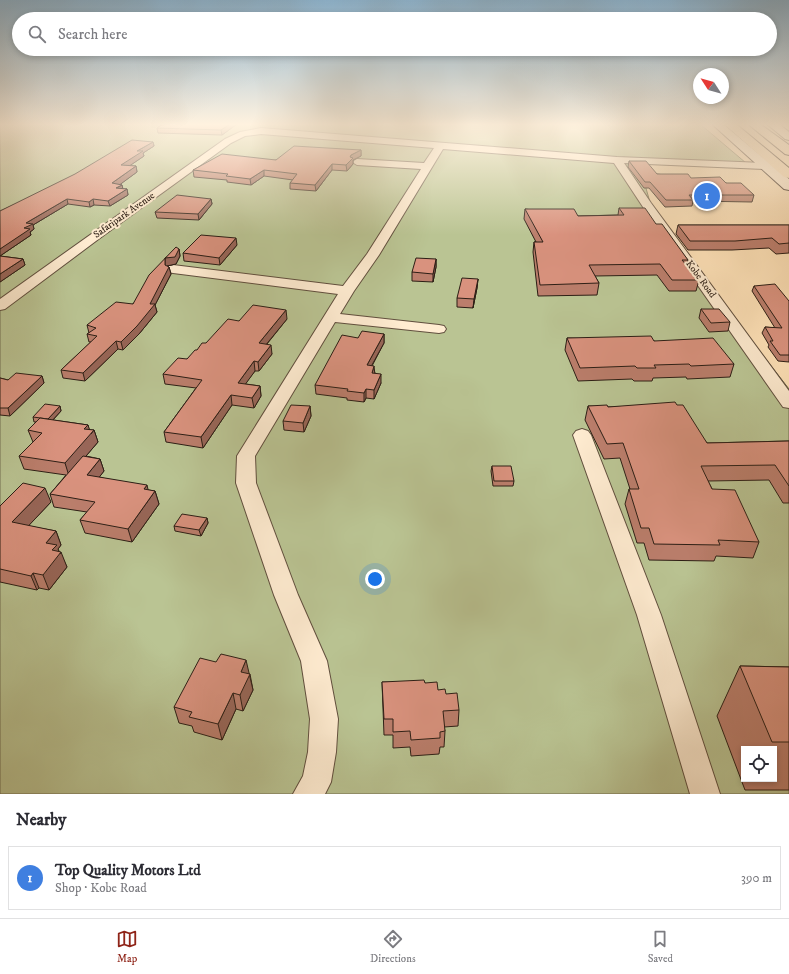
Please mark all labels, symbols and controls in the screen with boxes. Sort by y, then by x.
search box [12,12,777,56]
icon: search [26,23,48,45]
text: Search here [58,25,127,44]
north arrow [693,68,729,104]
pin: 1 [694,181,720,211]
street label: Safaripark Avenue [91,189,157,241]
street label: Kobe Road [683,258,719,300]
your location [365,569,385,589]
map controls [741,746,777,782]
button: locate [741,746,777,782]
text: Nearby [16,809,66,831]
text: Top Quality Motors Ltd [55,861,201,880]
text: 1 [28,870,32,886]
text: 390 m [741,870,772,886]
text: Shop · Kobe Road [55,880,147,896]
tab: Map [116,928,138,966]
tab: Directions [370,928,416,966]
tab: Saved [648,928,673,966]

